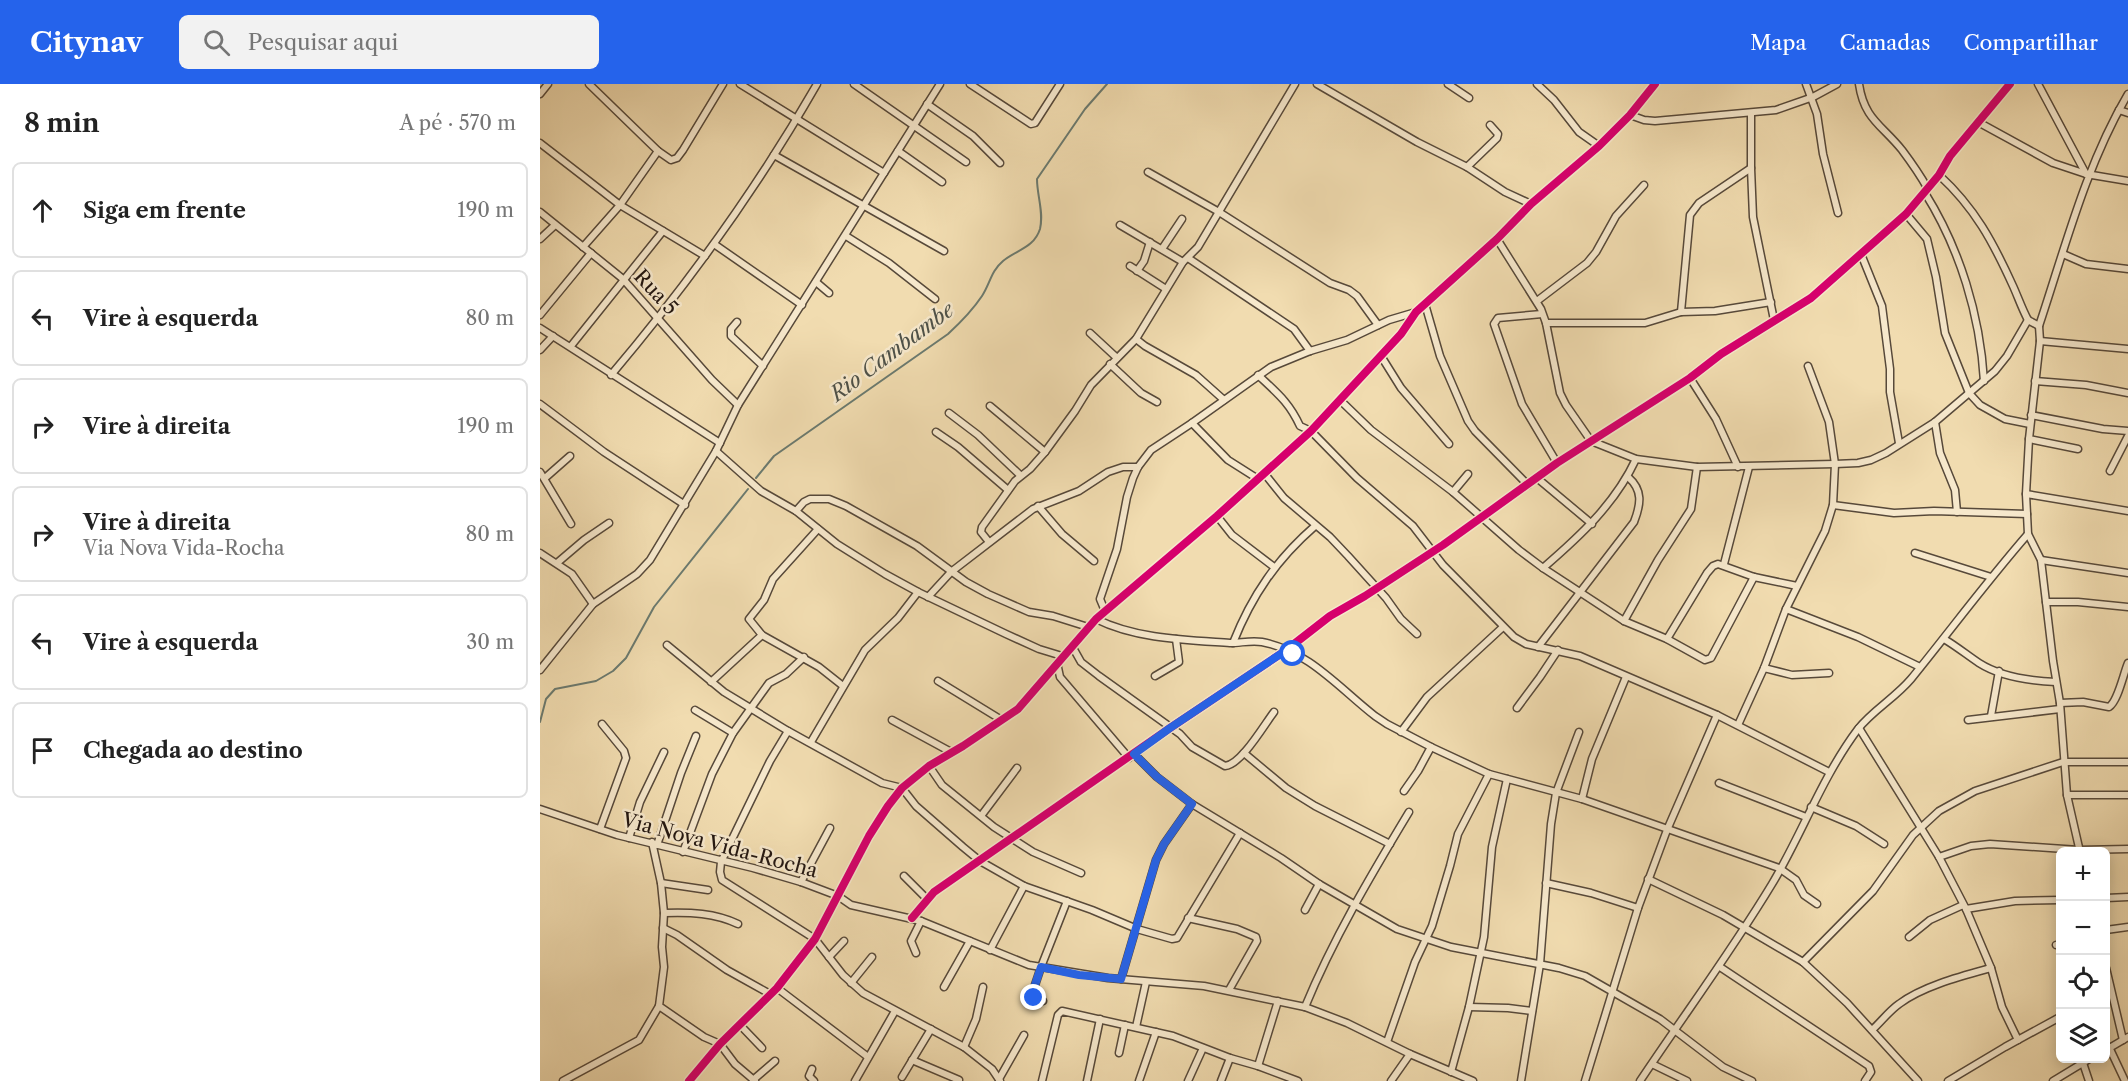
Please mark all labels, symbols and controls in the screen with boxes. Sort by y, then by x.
search box [179,15,599,69]
text: Citynav [30,25,143,59]
icon: search [200,26,233,59]
text: Pesquisar aqui [248,29,398,56]
text: Mapa [1750,30,1806,55]
text: Camadas [1839,30,1930,55]
text: Compartilhar [1963,30,2098,55]
text: 8 min [24,107,100,139]
text: A pé · 570 m [399,111,516,135]
icon: ahead [26,194,59,227]
text: Siga em frente [83,197,246,224]
text: 190 m [457,198,514,222]
street label: Rua 5 [629,264,683,320]
water label: Rio Cambambe [823,296,959,407]
icon: left [26,302,59,335]
text: Vire à esquerda [83,305,258,332]
text: 80 m [466,306,514,330]
icon: right [26,410,59,443]
text: Vire à direita [83,413,230,440]
text: 190 m [457,414,514,438]
text: Vire à direita [83,509,230,536]
icon: right [26,518,59,551]
text: 80 m [466,522,514,546]
text: Via Nova Vida-Rocha [83,536,285,560]
icon: left [26,626,59,659]
text: Vire à esquerda [83,629,258,656]
text: 30 m [466,630,514,654]
route start [1279,640,1305,666]
icon: arrive [26,734,59,767]
text: Chegada ao destino [83,737,303,764]
street label: Via Nova Vida-Rocha [619,807,821,883]
map controls [2056,847,2110,1063]
button: + [2056,847,2110,901]
button: − [2056,901,2110,955]
button: locate [2056,955,2110,1009]
route end [1020,984,1046,1010]
button: layers [2056,1009,2110,1063]

